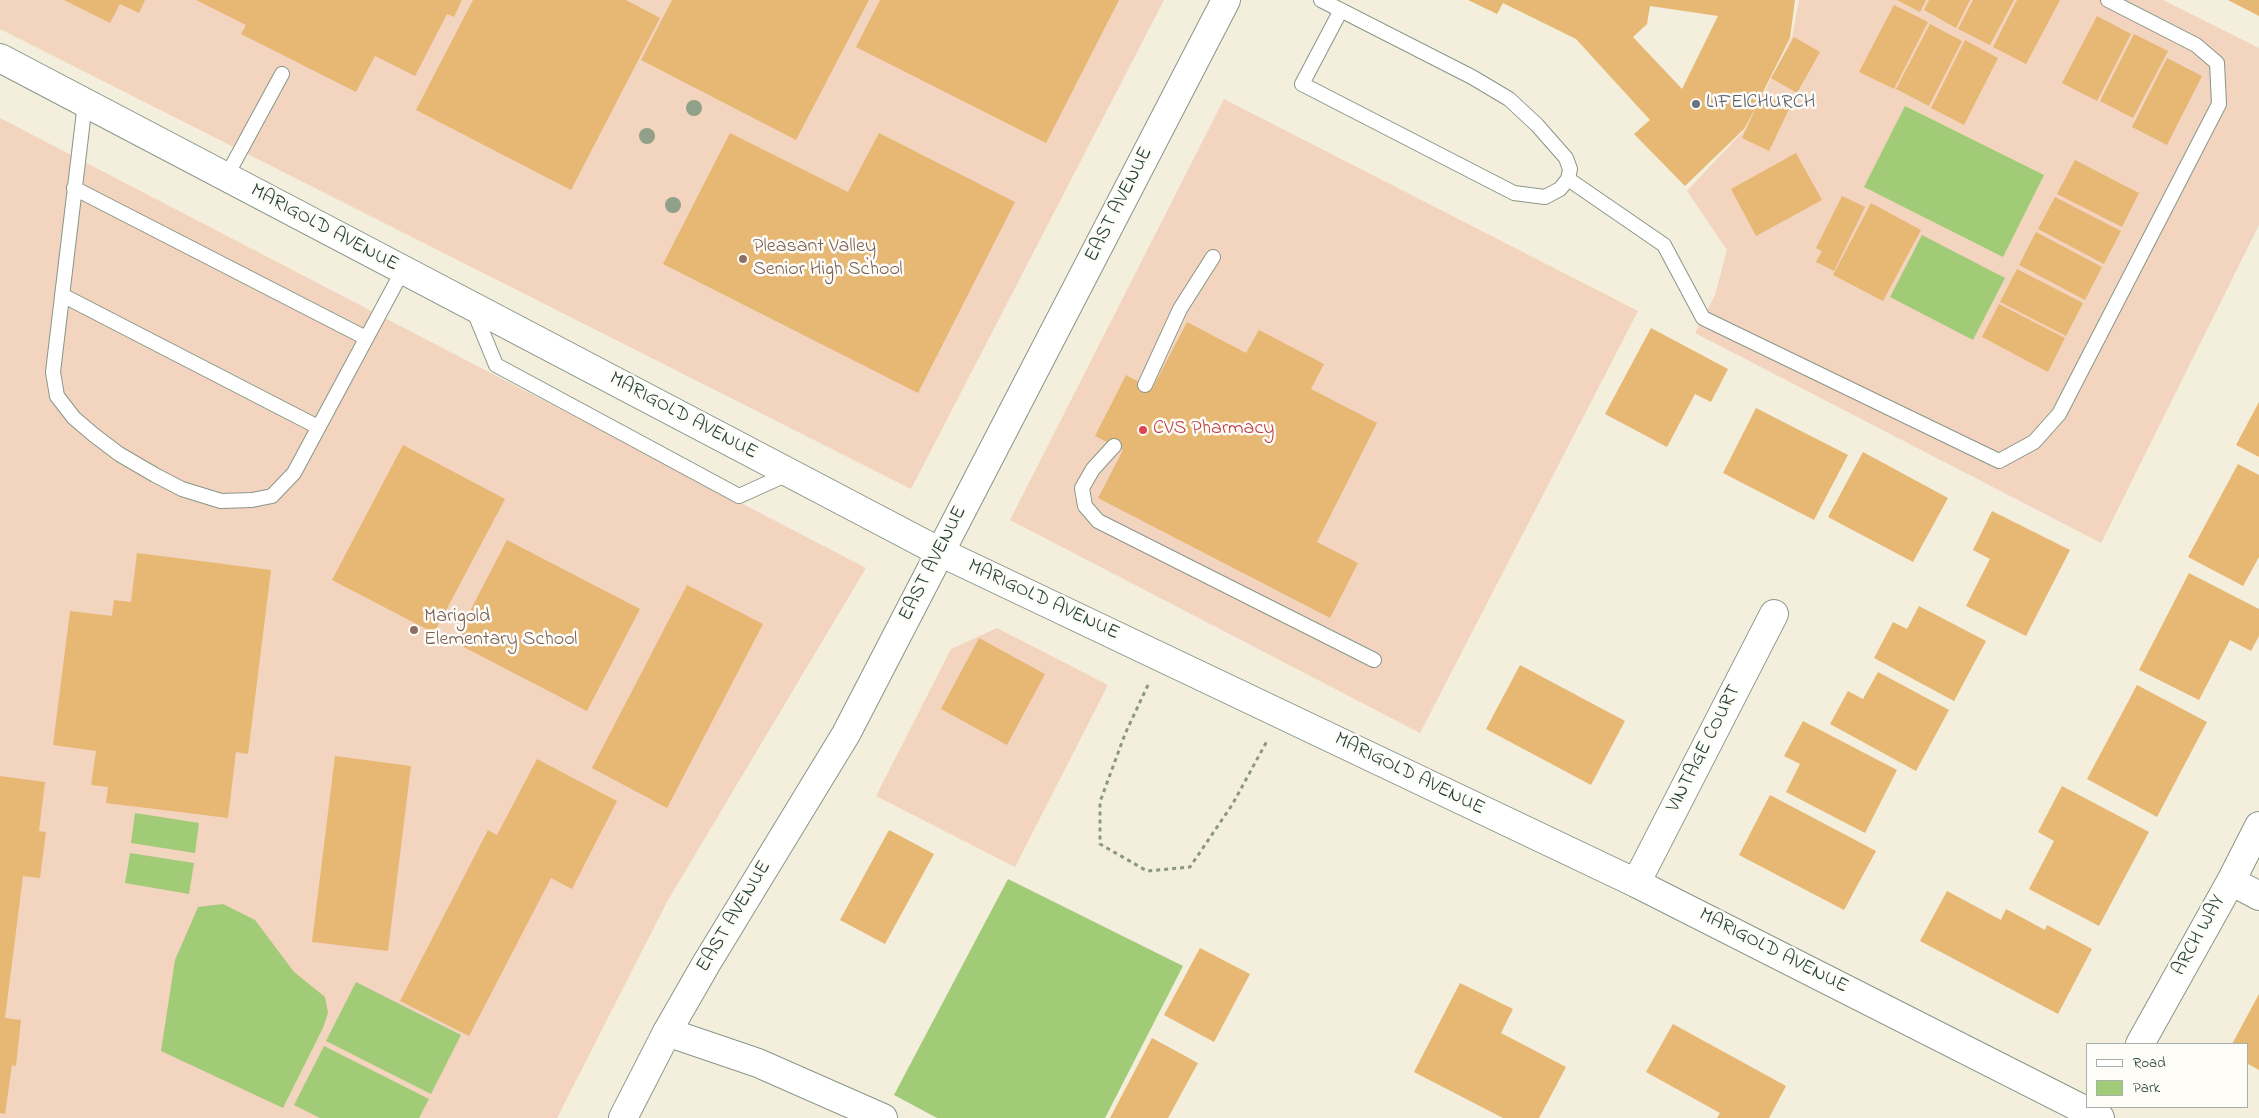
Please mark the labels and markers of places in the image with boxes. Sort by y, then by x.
place label: LIFE|CHURCH [1706,92,1815,116]
marker: LIFE|CHURCH [1690,98,1702,110]
place label: Pleasant Valley Senior High School [753,236,903,283]
marker: Pleasant Valley Senior High School [737,253,749,265]
place label: CVS Pharmacy [1153,418,1274,442]
marker: CVS Pharmacy [1137,424,1149,436]
place label: Marigold Elementary School [424,606,577,653]
marker: Marigold Elementary School [408,624,420,636]

